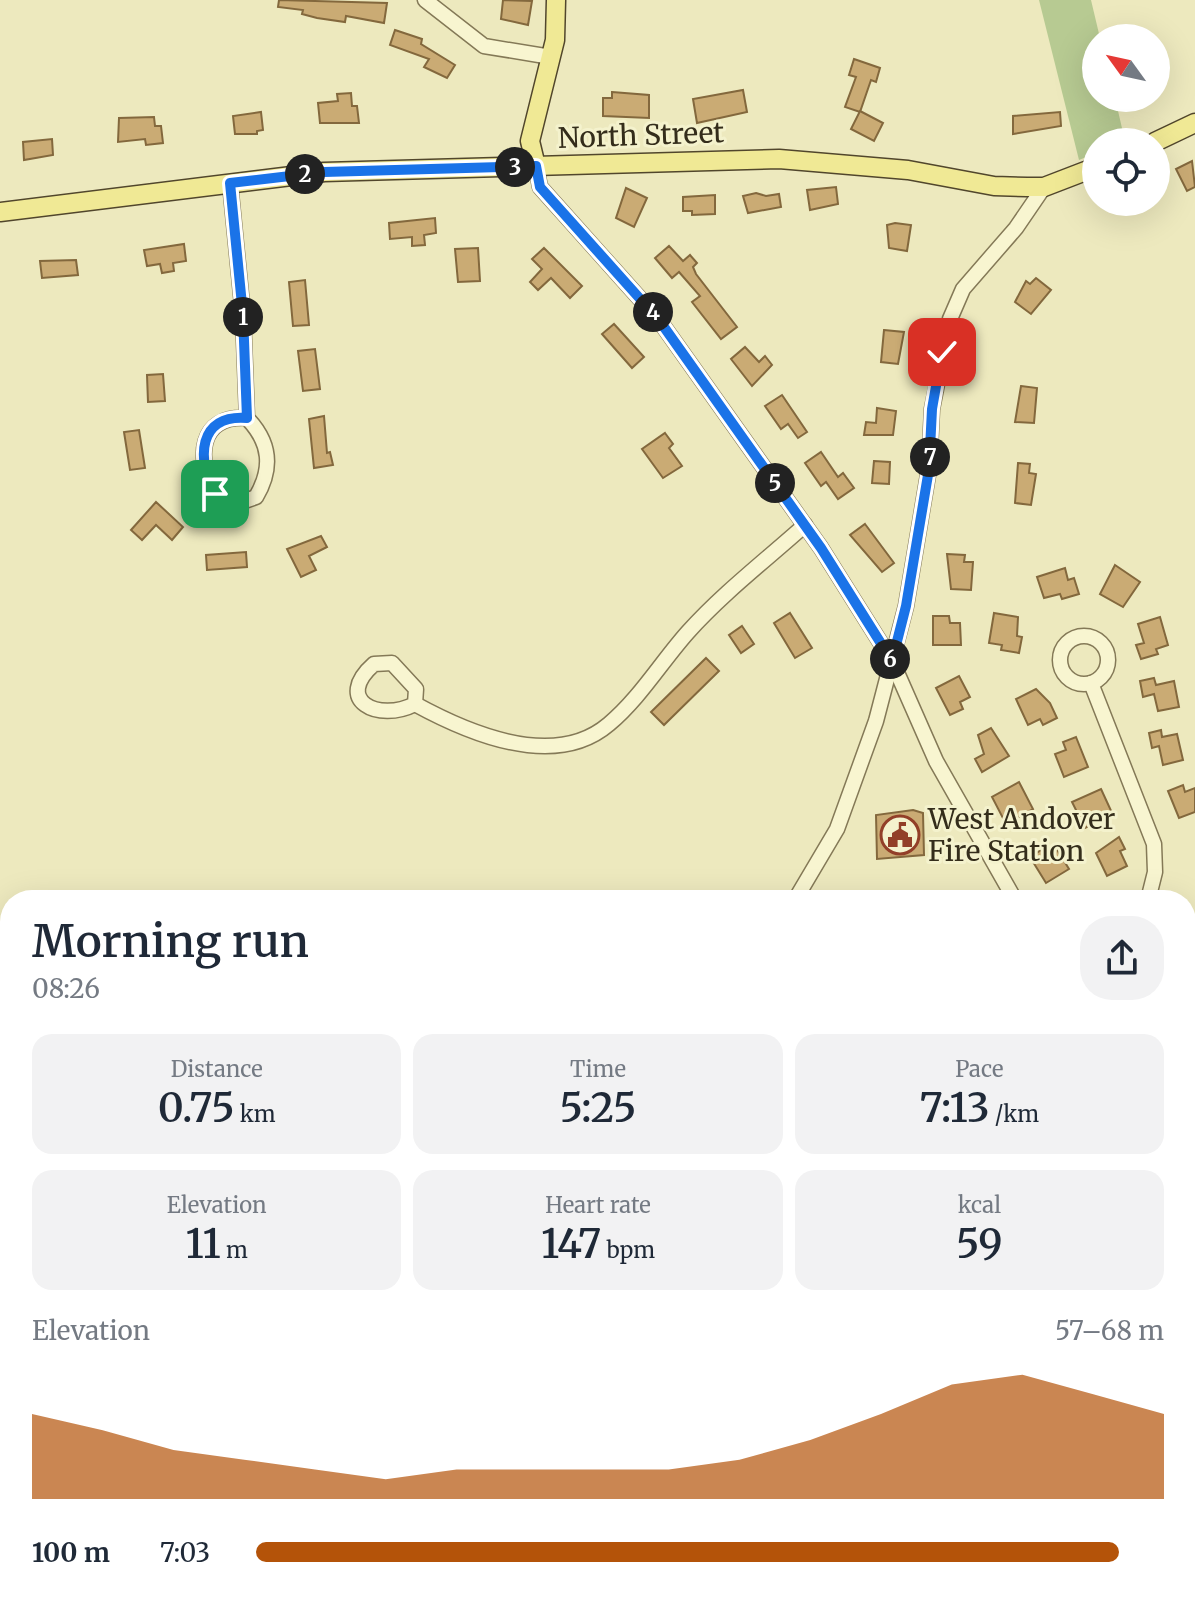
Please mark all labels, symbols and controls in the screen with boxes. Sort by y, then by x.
north arrow [1082,24,1170,112]
map controls [1082,24,1170,216]
street label: North Street [557,114,725,156]
button: locate [1082,128,1170,216]
pin: 3 [495,147,535,187]
text: 3 [509,153,521,181]
pin: 2 [285,154,325,194]
text: 2 [299,160,311,188]
pin: 4 [633,292,673,332]
pin: 1 [223,297,263,337]
text: 4 [646,298,660,326]
text: 1 [238,303,248,331]
pin [908,318,976,386]
icon: check [920,330,964,374]
pin: 7 [910,437,950,477]
text: 7 [923,443,937,471]
pin [181,460,249,528]
pin: 5 [755,463,795,503]
text: 5 [769,469,781,497]
icon: arrive [193,472,237,516]
pin: 6 [870,639,910,679]
text: 6 [883,645,897,673]
place label: West Andover Fire Station [927,801,1115,869]
public building icon: West Andover Fire Station [879,814,921,856]
text: Morning run [32,914,309,969]
button: share [1080,916,1164,1000]
text: 08:26 [32,972,100,1005]
text: Distance [171,1055,263,1083]
text: Time [570,1055,626,1083]
text: Pace [955,1055,1003,1083]
text: 0.75 [158,1083,235,1133]
text: 5:25 [560,1083,636,1133]
text: 7:13 [920,1083,990,1133]
text: km [235,1100,276,1128]
text: /km [990,1100,1039,1128]
text: Elevation [167,1191,267,1219]
text: Heart rate [545,1191,651,1219]
text: kcal [958,1191,1001,1219]
text: 11 [185,1219,221,1269]
text: 147 [541,1219,601,1269]
text: 59 [956,1219,1003,1269]
text: m [221,1236,248,1264]
text: bpm [601,1236,655,1264]
text: Elevation [32,1314,150,1347]
text: 57–68 m [1055,1314,1164,1347]
text: 100 m [32,1536,110,1569]
text: 7:03 [160,1536,210,1569]

